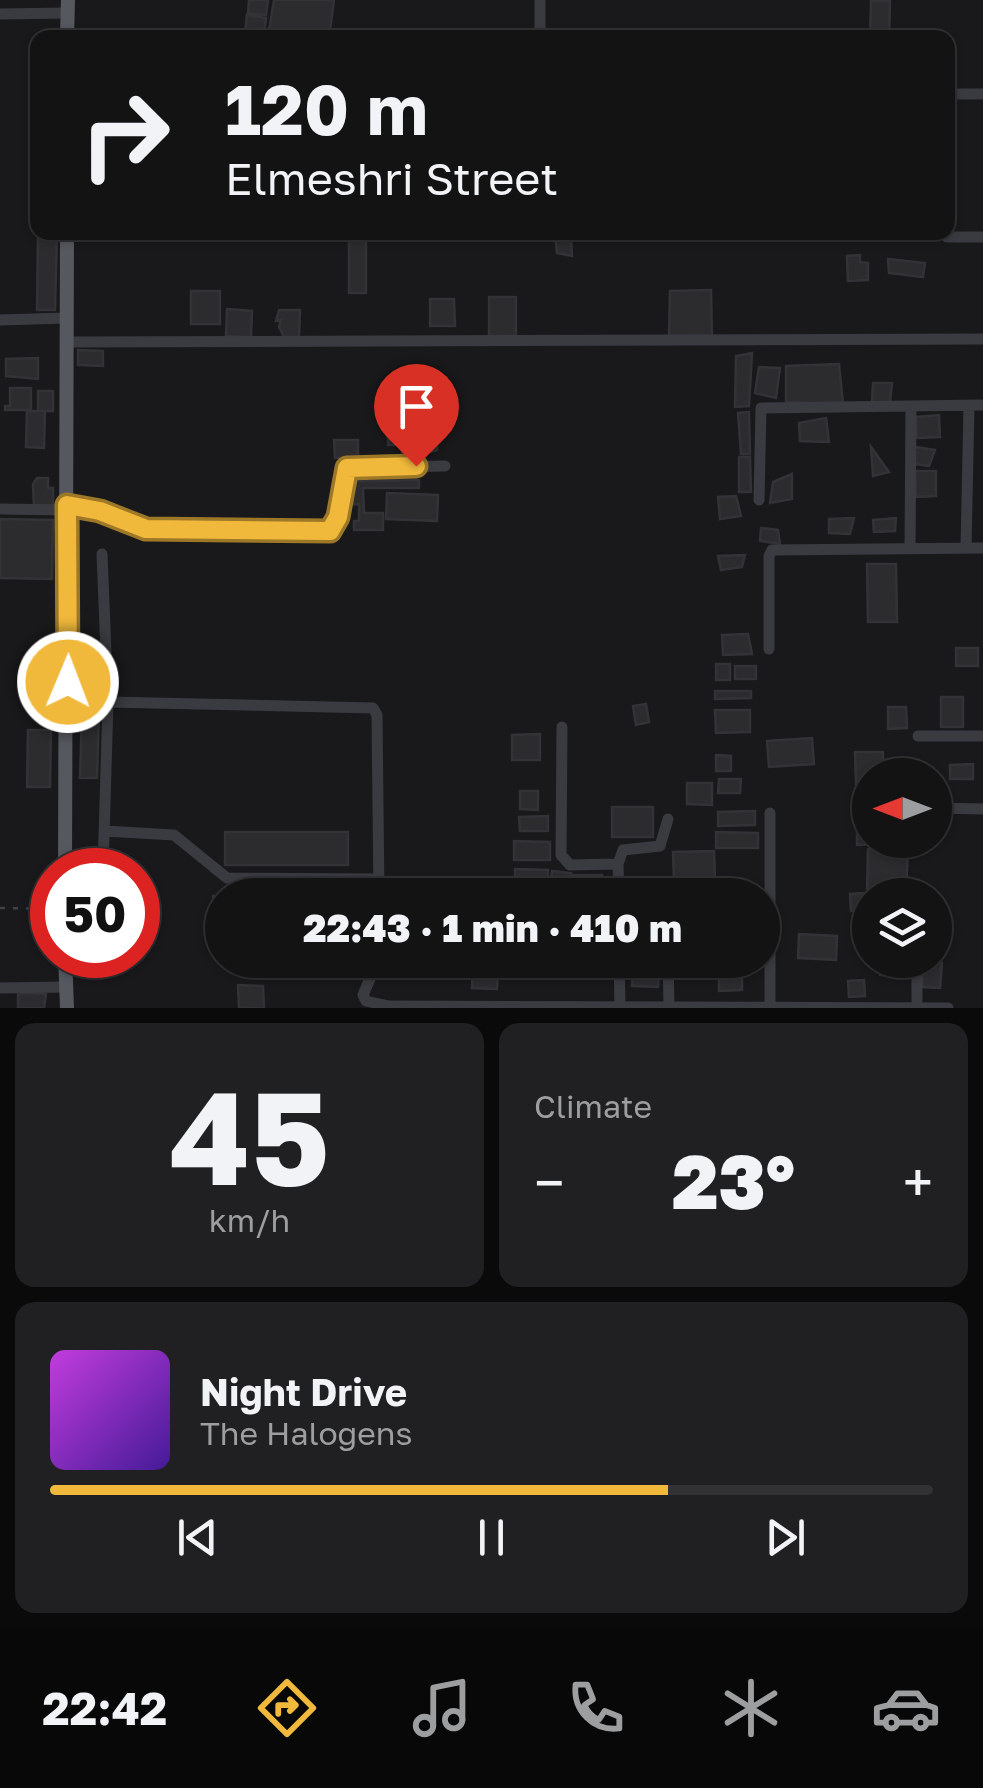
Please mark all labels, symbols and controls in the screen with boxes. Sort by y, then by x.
text: 120 m [225,66,428,150]
icon: right [60,70,190,200]
text: Elmeshri Street [225,151,558,205]
pin [374,364,459,467]
icon: arrive [389,379,444,434]
position arrow [16,630,120,734]
north arrow [852,758,952,858]
map controls [852,758,952,978]
speed limit sign: 50 [30,848,160,978]
button: layers [852,878,952,978]
text: 22:43 · 1 min · 410 m [303,905,682,950]
text: 45 [169,1058,330,1214]
text: Climate [534,1087,652,1125]
text: 23° [672,1135,795,1226]
text: − [534,1149,564,1215]
text: + [903,1149,933,1215]
text: km/h [209,1201,290,1239]
text: Night Drive [200,1369,407,1414]
text: The Halogens [200,1414,412,1452]
icon: previous [170,1510,225,1565]
icon: pause [464,1510,519,1565]
icon: next [758,1510,813,1565]
icon: directions [252,1673,322,1743]
icon: music [407,1673,477,1743]
icon: phone [561,1673,631,1743]
icon: climate [716,1673,786,1743]
icon: car [871,1673,941,1743]
text: 22:42 [42,1681,167,1735]

